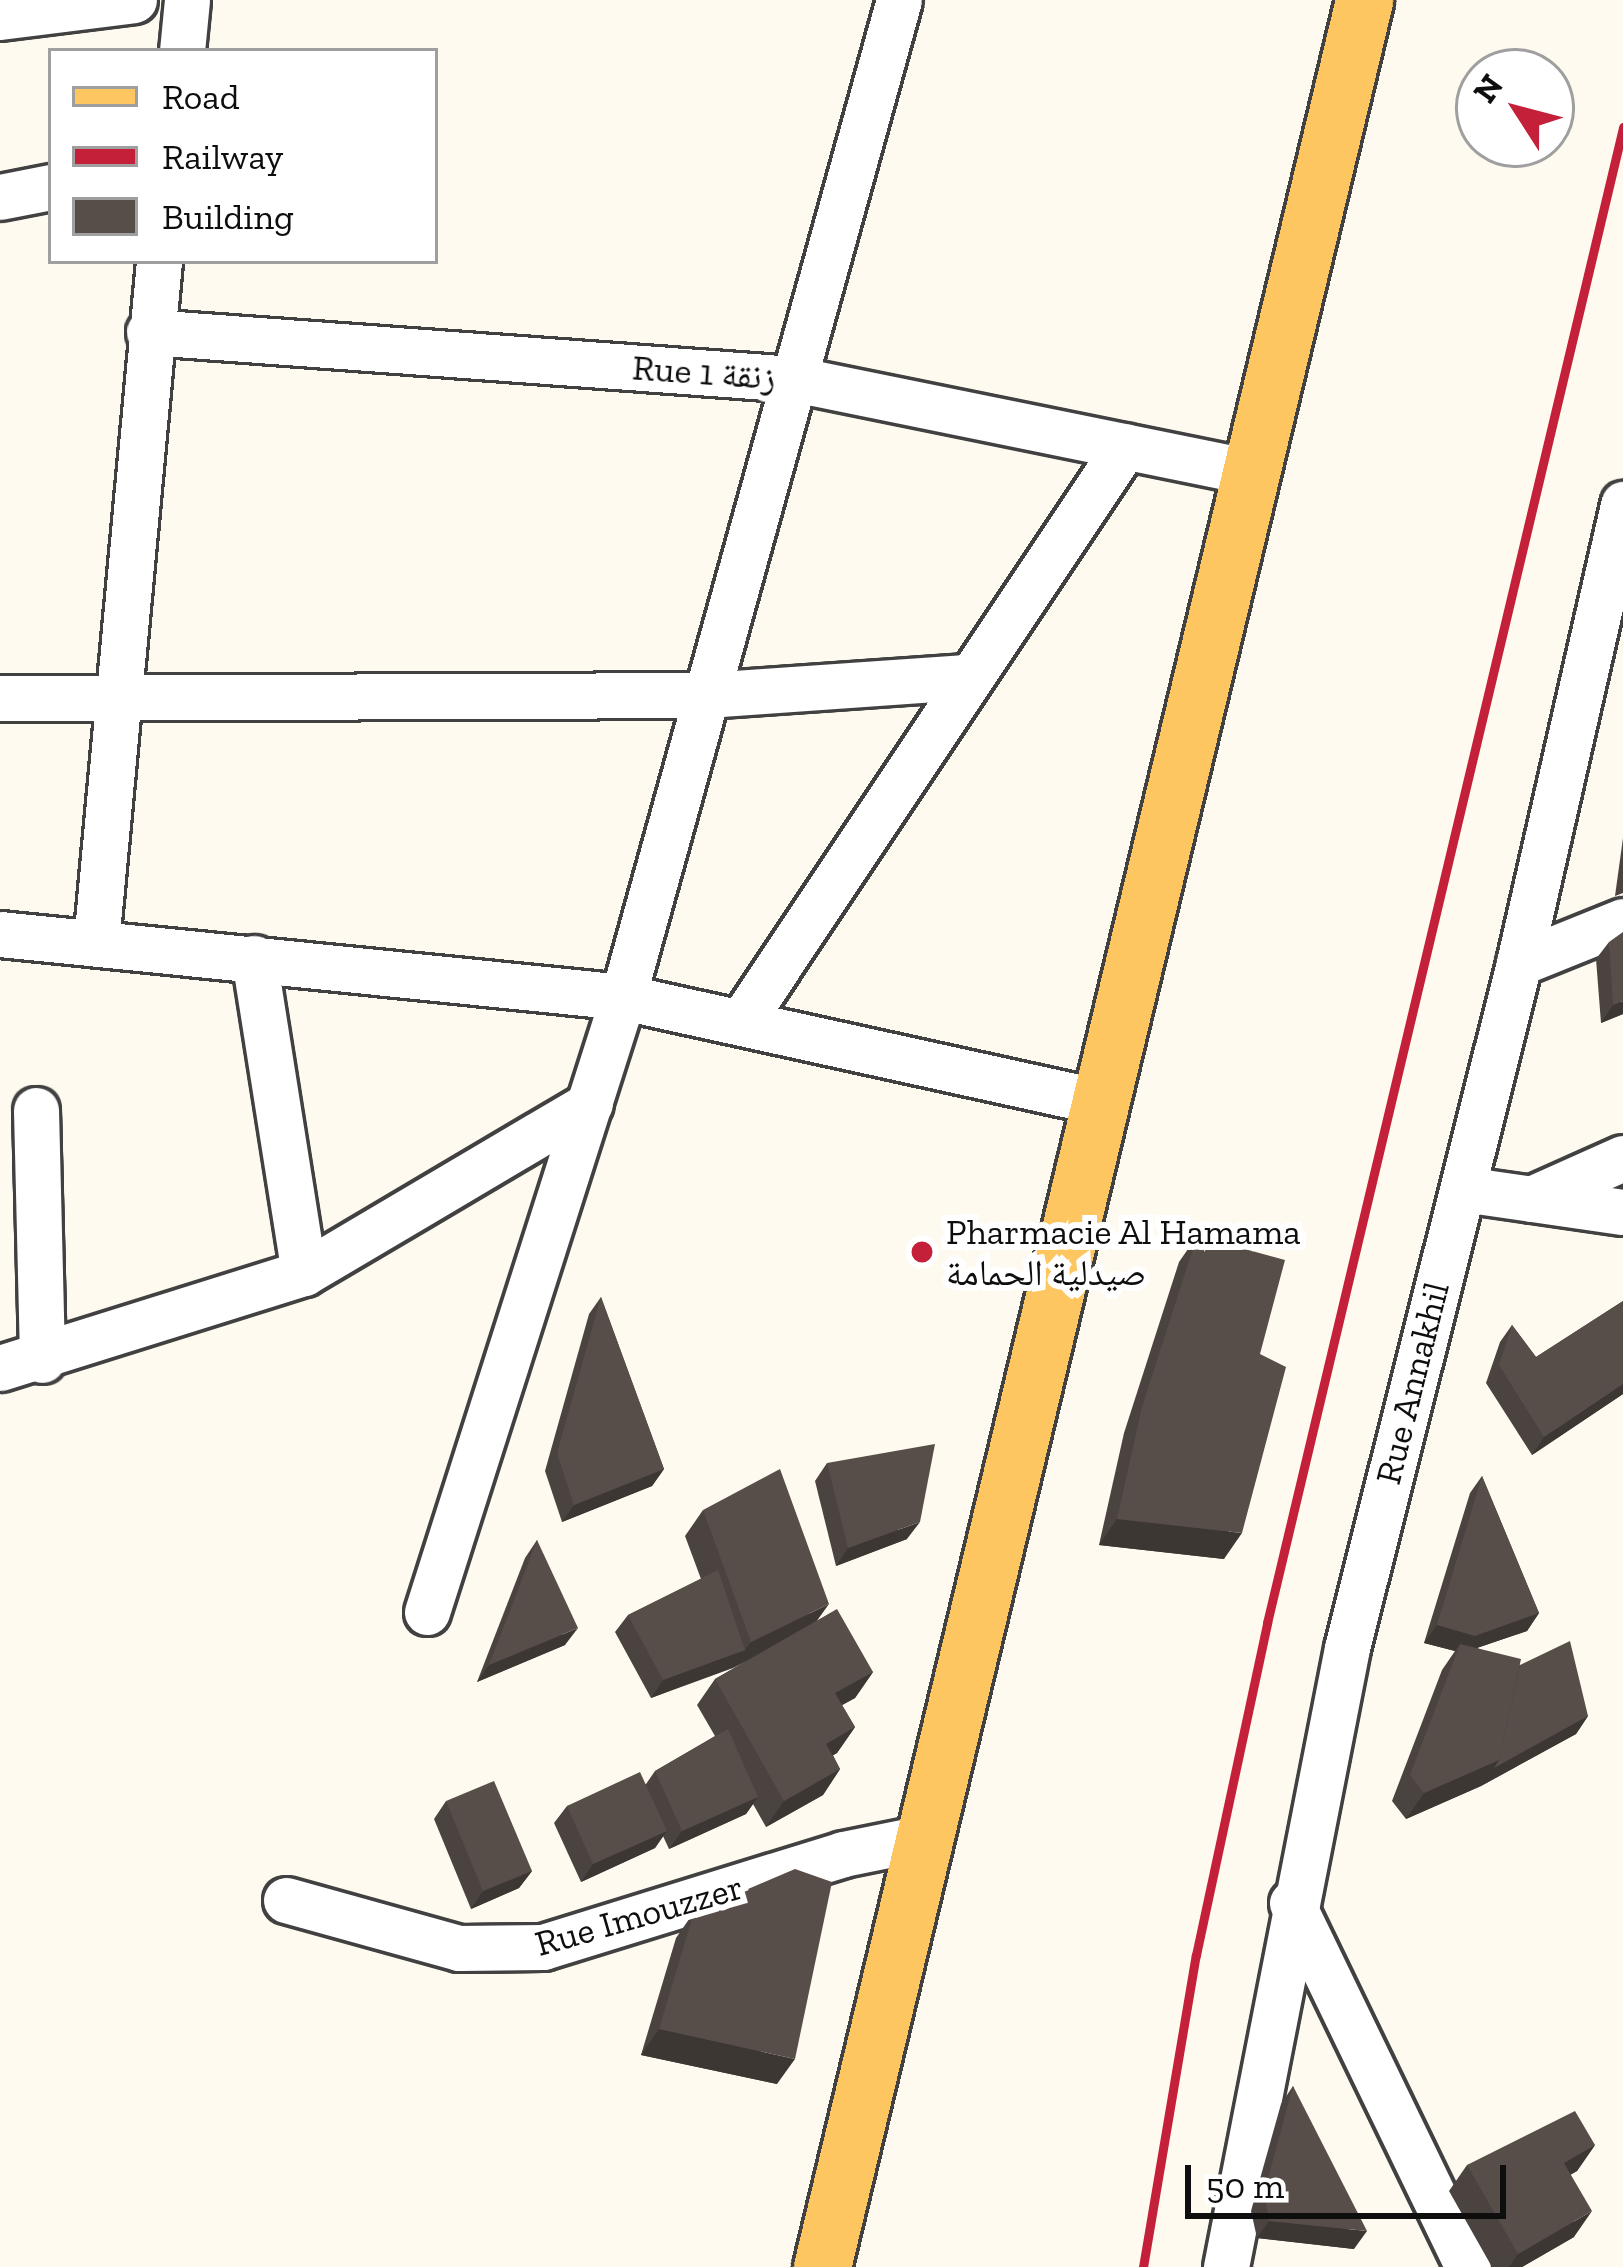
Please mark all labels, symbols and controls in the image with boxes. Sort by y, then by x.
legend [48,48,438,264]
north arrow [1455,48,1575,168]
text: N [1465,67,1511,110]
text: Road [162,75,239,118]
text: Railway [162,135,283,178]
text: Building [162,195,294,238]
street label: Rue 1 زنقة [631,345,777,399]
place label: Pharmacie Al Hamama صيدلية الحمامة [946,1209,1302,1294]
marker: Pharmacie Al Hamama صيدلية الحمامة [909,1239,935,1265]
street label: Rue Annakhil [1366,1277,1458,1489]
street label: Rue Imouzzer [530,1865,748,1965]
scale bar [1191,2141,1512,2215]
text: 50 m [1206,2164,1284,2207]

